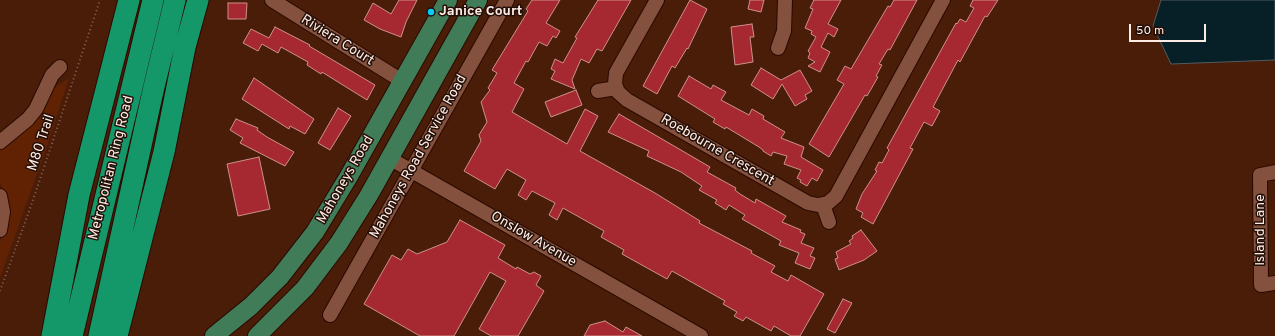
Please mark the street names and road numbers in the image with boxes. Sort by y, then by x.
street label: Riviera Court [297,12,377,70]
street label: Mahoneys Road Service Road [367,72,471,242]
street label: Metropolitan Ring Road [86,94,138,242]
street label: Roebourne Crescent [657,112,777,190]
street label: M80 Trail [25,113,59,173]
street label: Mahoneys Road [314,133,378,227]
street label: Island Lane [1253,194,1269,266]
street label: Onslow Avenue [487,209,579,271]

